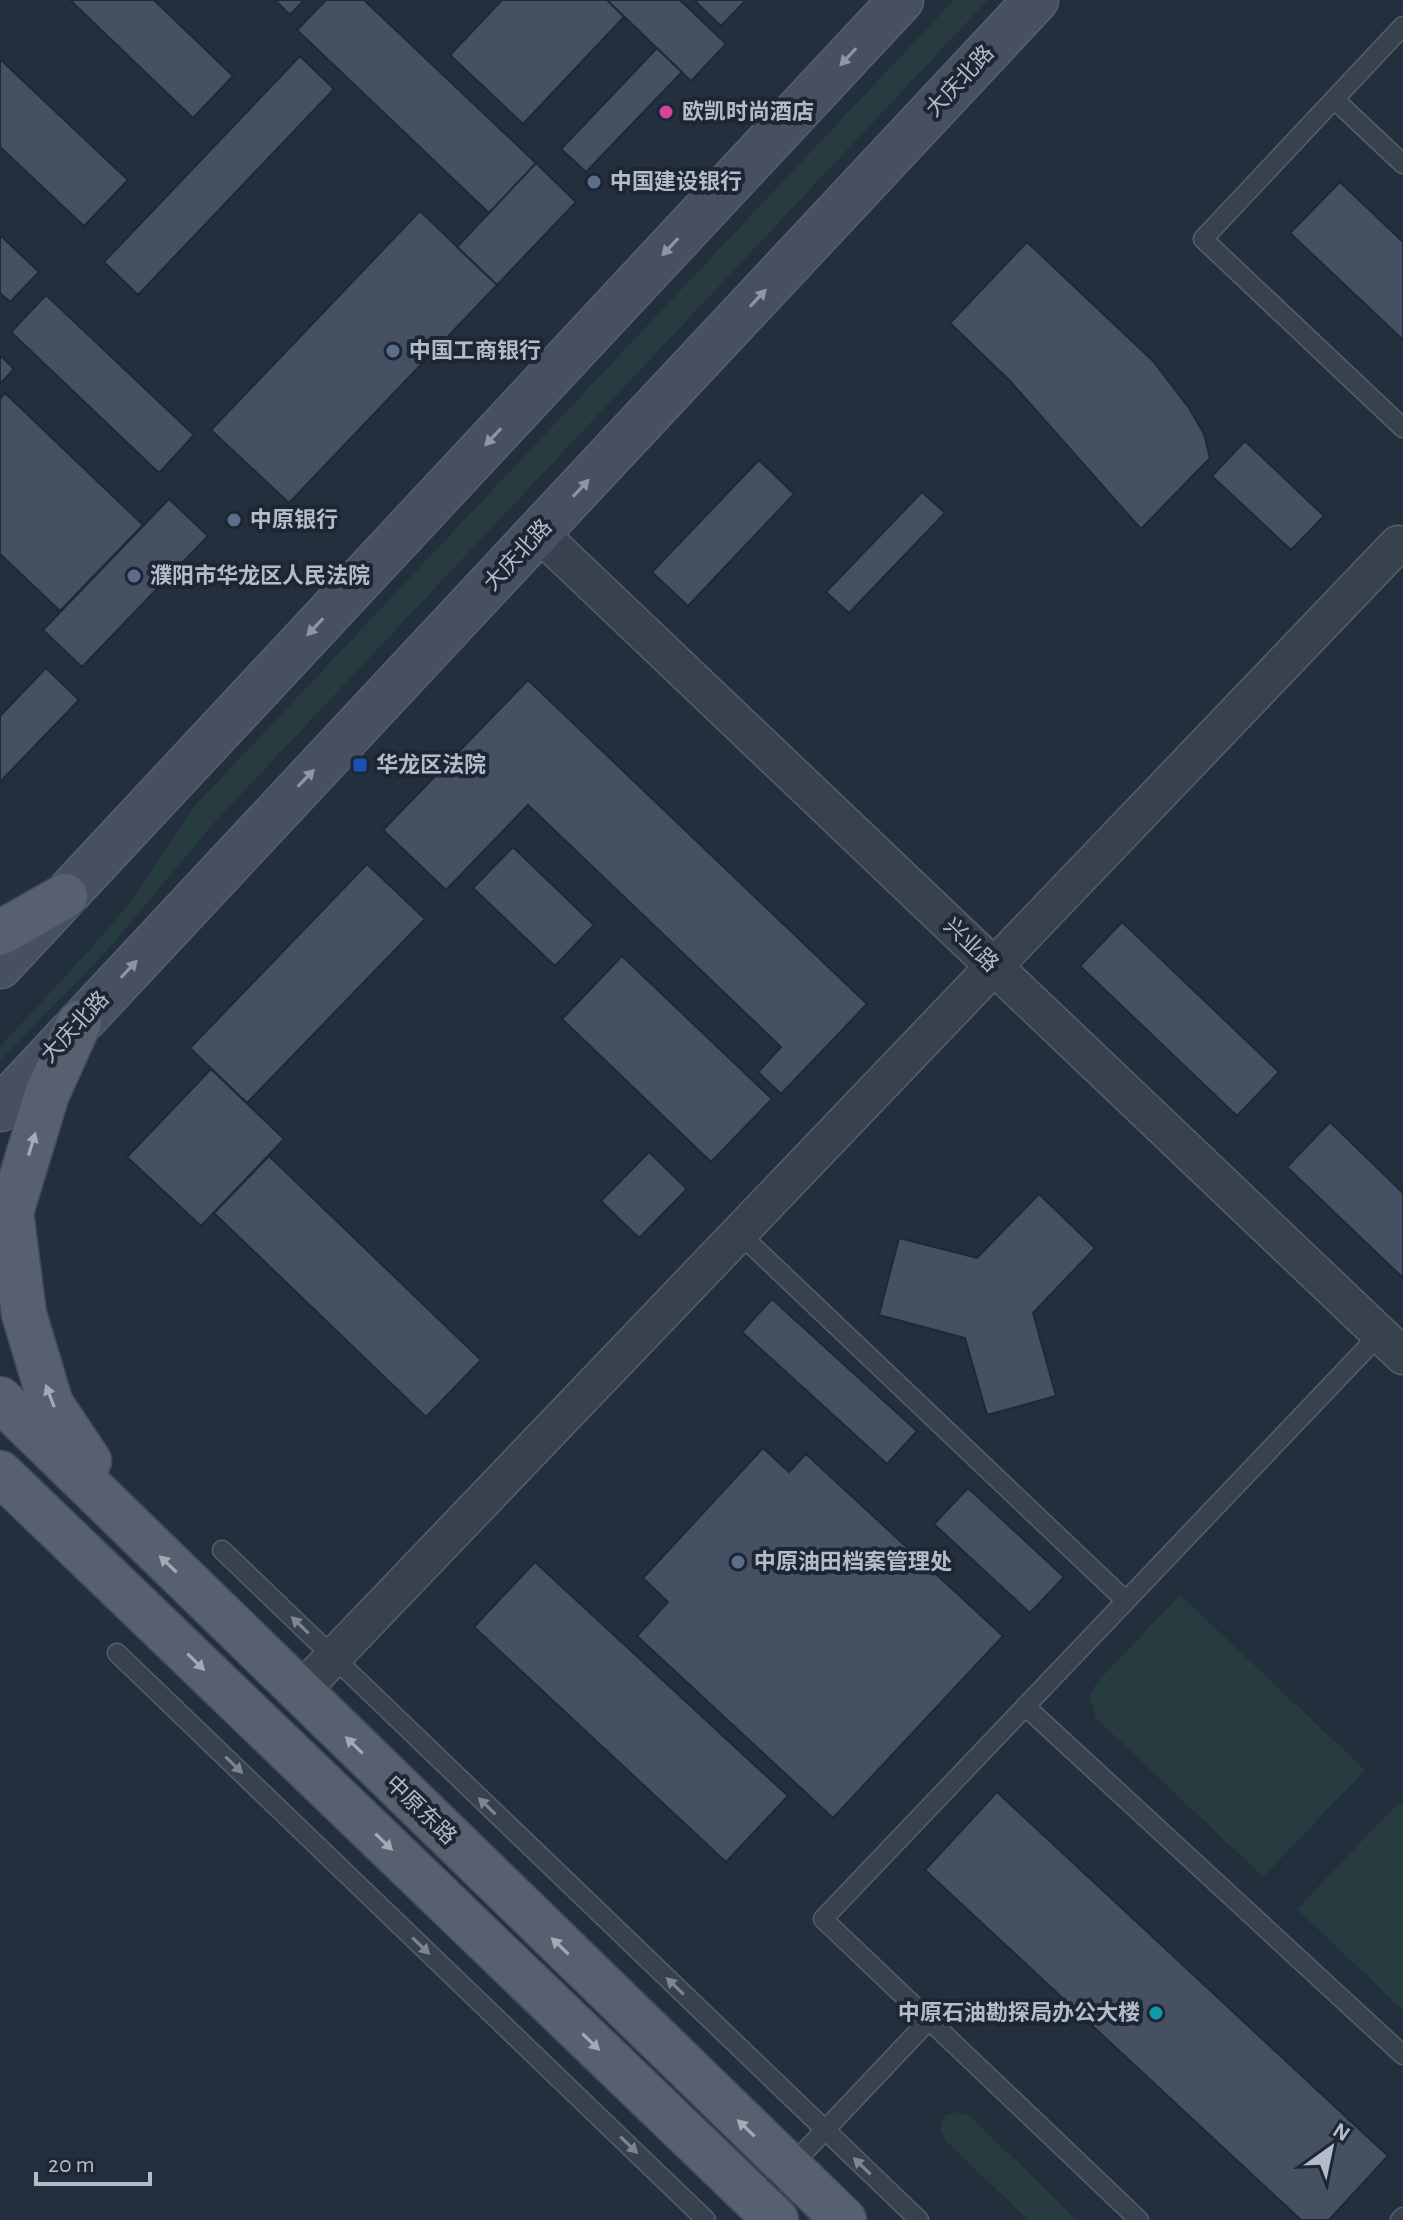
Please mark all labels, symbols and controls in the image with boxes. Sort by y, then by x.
street label: 大庆北路 [921,41,998,121]
one-way arrow [839,47,857,66]
place label: 欧凯时尚酒店 [682,100,814,123]
marker: 欧凯时尚酒店 [657,103,675,121]
place label: 中国建设银行 [610,170,742,193]
marker: 中国建设银行 [585,173,603,191]
one-way arrow [662,237,680,256]
one-way arrow [749,289,767,308]
place label: 中国工商银行 [409,339,541,362]
marker: 中国工商银行 [384,342,402,360]
one-way arrow [484,427,502,446]
one-way arrow [571,479,589,498]
place label: 中原银行 [250,508,338,531]
marker: 中原银行 [225,511,243,529]
street label: 大庆北路 [479,515,556,595]
place label: 濮阳市华龙区人民法院 [150,564,370,587]
marker: 濮阳市华龙区人民法院 [125,567,143,585]
one-way arrow [306,617,324,636]
place label: 华龙区法院 [376,753,486,776]
marker: 华龙区法院 [351,756,369,774]
one-way arrow [296,769,314,788]
street label: 兴业路 [940,913,1003,976]
one-way arrow [119,960,137,979]
street label: 大庆北路 [36,987,113,1067]
one-way arrow [26,1132,38,1156]
one-way arrow [43,1384,56,1408]
place label: 中原油田档案管理处 [754,1550,952,1573]
marker: 中原油田档案管理处 [729,1553,747,1571]
one-way arrow [159,1555,178,1573]
one-way arrow [291,1616,310,1635]
one-way arrow [186,1652,205,1671]
one-way arrow [345,1736,364,1755]
one-way arrow [224,1756,243,1774]
street label: 中原东路 [382,1771,461,1848]
one-way arrow [478,1797,497,1815]
one-way arrow [374,1833,393,1851]
one-way arrow [411,1936,430,1954]
one-way arrow [551,1938,570,1956]
one-way arrow [666,1977,685,1996]
place label: 中原石油勘探局办公大楼 [898,2001,1140,2024]
marker: 中原石油勘探局办公大楼 [1147,2004,1165,2022]
one-way arrow [581,2033,600,2051]
north arrow [1291,2108,1371,2188]
one-way arrow [737,2119,756,2137]
text: N [1329,2119,1354,2145]
scale bar [36,2136,150,2186]
one-way arrow [619,2136,638,2154]
text: 20 m [48,2153,95,2177]
one-way arrow [853,2157,872,2176]

